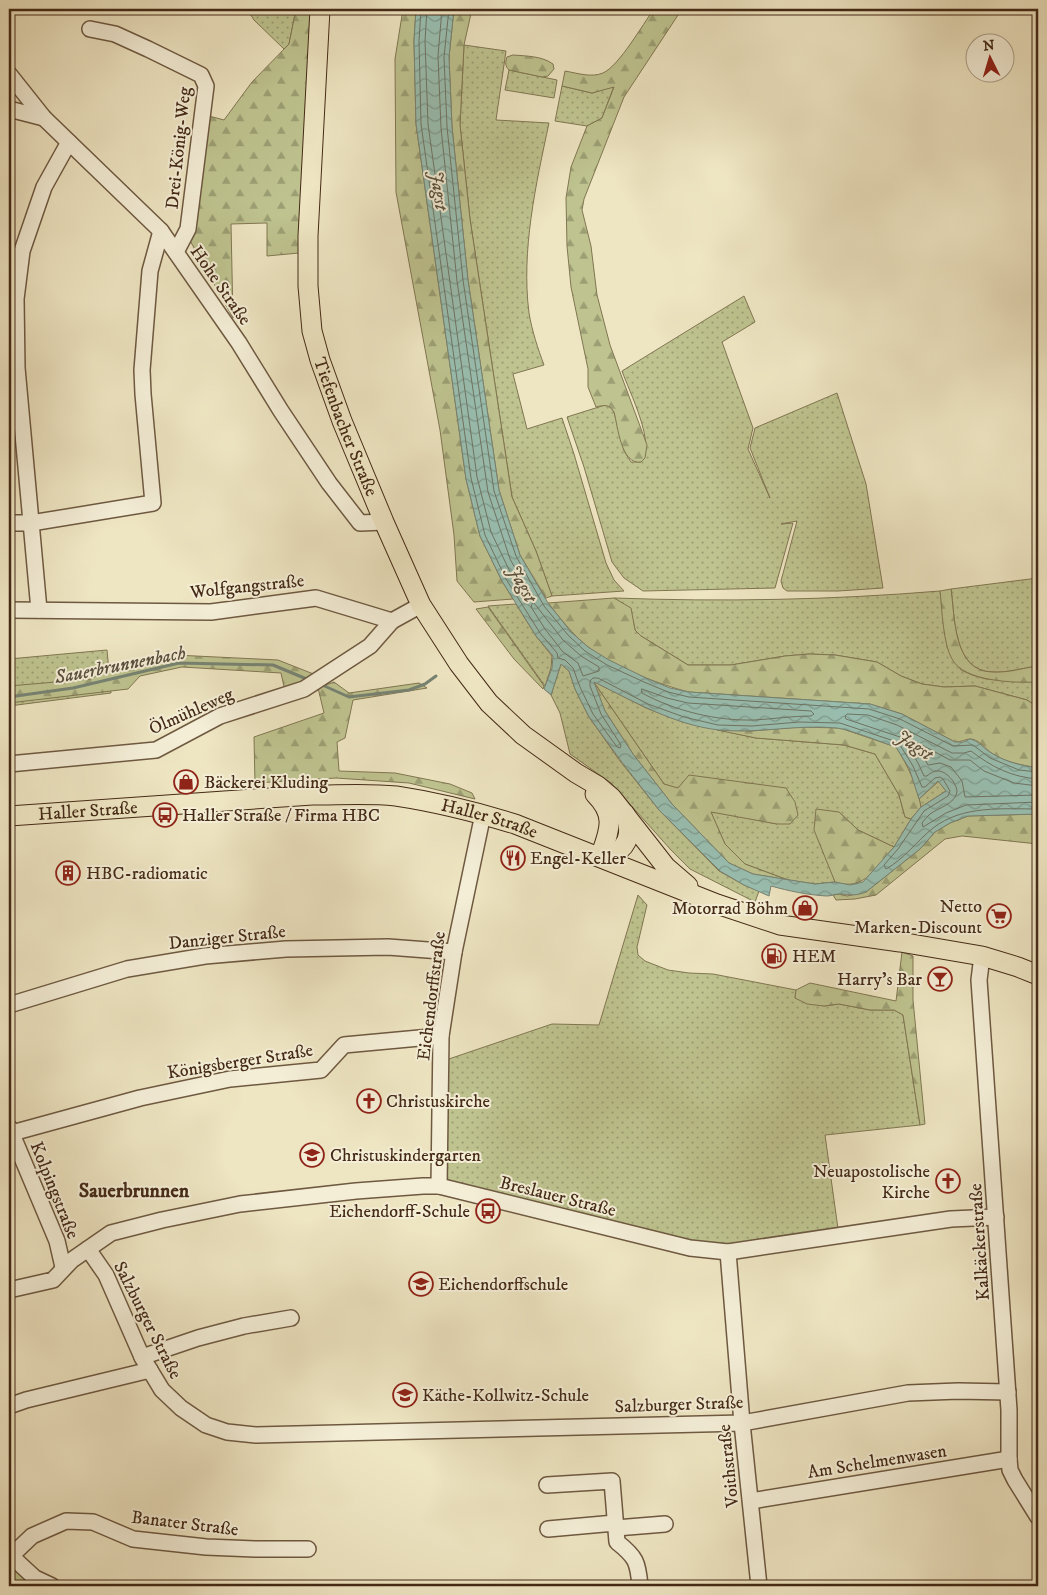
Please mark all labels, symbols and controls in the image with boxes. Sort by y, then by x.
north arrow [964,32,1014,82]
text: N [982,37,996,56]
street label: Drei-König-Weg [162,86,196,210]
water label: Jagst [424,169,453,213]
street label: Hohe Straße [185,242,256,330]
street label: Tiefenbacher Straße [308,354,382,500]
water label: Jagst [502,561,542,608]
street label: Wolfgangstraße [188,570,305,604]
water label: Sauerbrunnenbach [52,641,188,690]
street label: Ölmühleweg [146,683,237,740]
water label: Jagst [891,725,938,767]
shop icon: Bäckerei Kluding [173,769,199,795]
place label: Bäckerei Kluding [204,772,328,794]
street label: Haller Straße [439,795,541,844]
street label: Haller Straße [37,797,138,826]
bus stop icon: Haller Straße / Firma HBC [152,802,178,828]
place label: Haller Straße / Firma HBC [182,805,380,827]
restaurant icon: Engel-Keller [500,845,526,871]
place label: Engel-Keller [530,848,626,870]
building icon: HBC-radiomatic [55,860,81,886]
place label: HBC-radiomatic [86,863,208,885]
shop icon: Motorrad Böhm [792,895,818,921]
place label: Netto Marken-Discount [854,896,982,939]
place label: Motorrad Böhm [672,898,788,920]
supermarket icon: Netto Marken-Discount [986,903,1012,929]
street label: Danziger Straße [167,921,287,955]
street label: Eichendorffstraße [413,930,451,1062]
fuel station icon: HEM [761,943,787,969]
place label: HEM [792,946,836,968]
bar icon: Harry's Bar [927,966,953,992]
place label: Harry's Bar [837,969,922,991]
street label: Königsberger Straße [166,1040,315,1084]
church icon: Christuskirche [356,1088,382,1114]
place label: Christuskirche [386,1091,490,1113]
street label: Kolpingstraße [25,1139,84,1242]
school or university icon: Christuskindergarten [299,1142,325,1168]
place label: Christuskindergarten [330,1145,482,1167]
place label: Neuapostolische Kirche [813,1161,930,1204]
church icon: Neuapostolische Kirche [935,1168,961,1194]
street label: Breslauer Straße [497,1172,618,1222]
district label: Sauerbrunnen [79,1179,190,1204]
street label: Kalkäckerstraße [965,1183,995,1301]
bus stop icon: Eichendorff-Schule [475,1198,501,1224]
place label: Eichendorff-Schule [329,1201,470,1223]
street label: Salzburger Straße [108,1258,186,1383]
school or university icon: Eichendorffschule [408,1271,434,1297]
place label: Eichendorffschule [438,1274,568,1296]
school or university icon: Käthe-Kollwitz-Schule [392,1382,418,1408]
place label: Käthe-Kollwitz-Schule [422,1385,589,1407]
street label: Salzburger Straße [614,1392,744,1418]
street label: Voithstraße [714,1423,744,1510]
street label: Am Schelmenwasen [806,1440,949,1484]
street label: Banater Straße [130,1507,240,1541]

